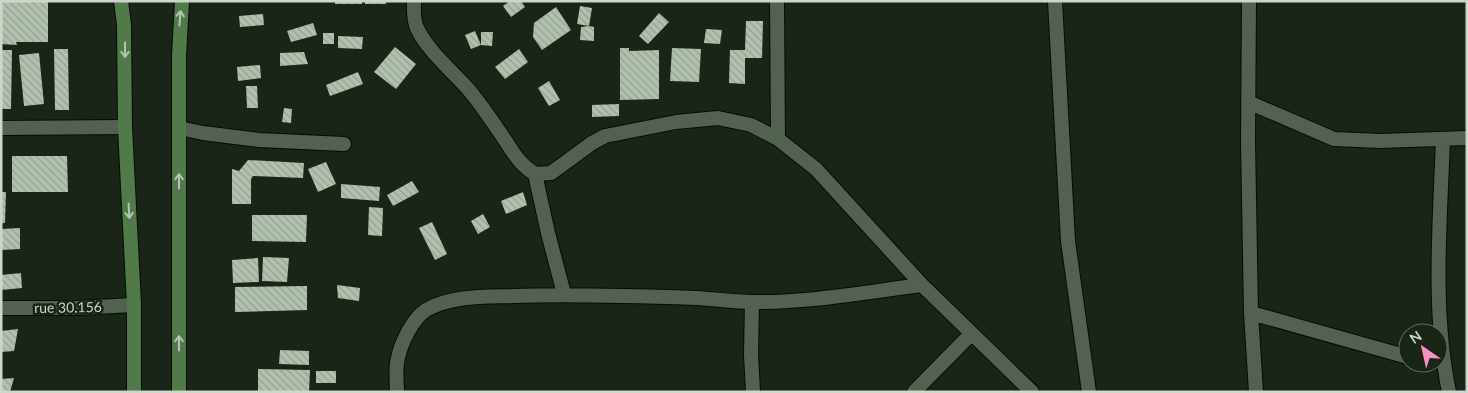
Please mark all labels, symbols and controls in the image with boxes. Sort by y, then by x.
one-way arrow [176,10,185,26]
one-way arrow [120,41,130,57]
one-way arrow [174,173,184,189]
one-way arrow [124,202,133,218]
street label: rue 30.156 [34,298,102,316]
north arrow [1398,323,1448,373]
text: N [1406,327,1425,347]
one-way arrow [174,335,184,352]

